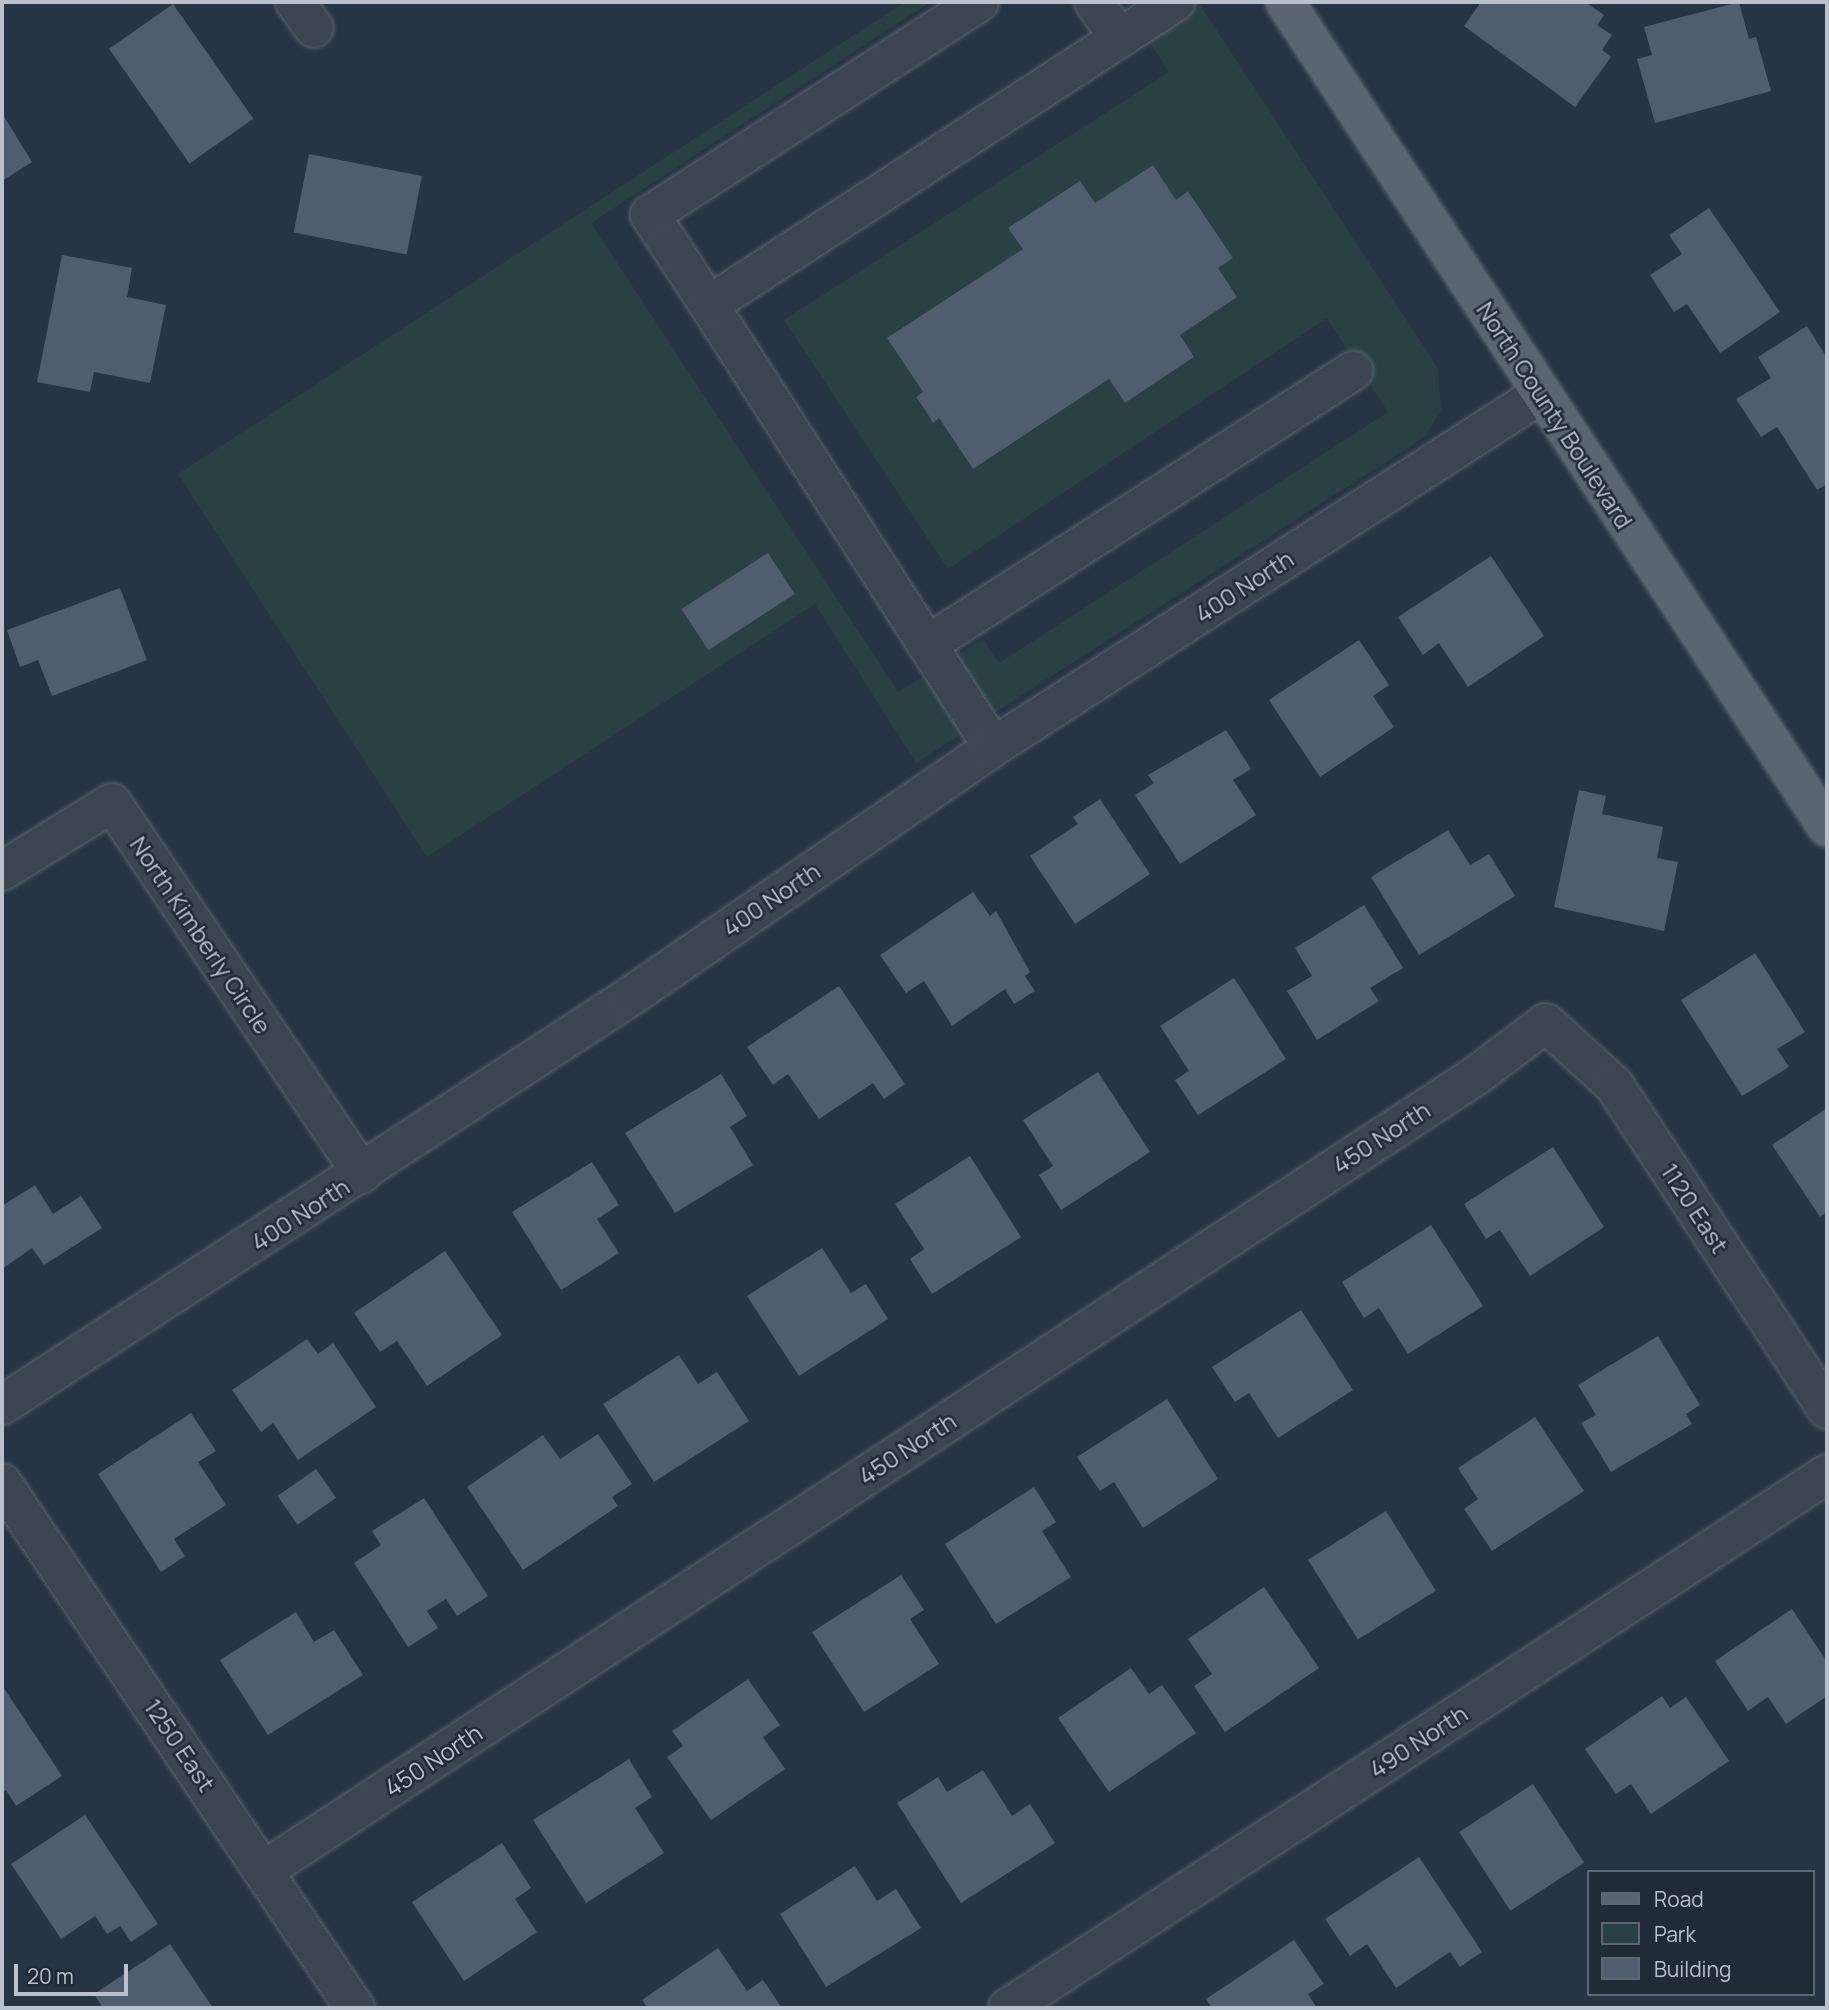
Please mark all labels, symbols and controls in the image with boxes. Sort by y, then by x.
street label: North County Boulevard [1471,296,1639,534]
street label: 400 North [1189,544,1299,628]
street label: North Kimberly Circle [124,831,278,1039]
street label: 400 North [717,856,825,942]
street label: 450 North [1327,1095,1435,1179]
street label: 1120 East [1655,1158,1735,1258]
street label: 400 North [245,1172,355,1256]
street label: 450 North [853,1406,961,1490]
street label: 1250 East [139,1693,221,1797]
street label: 490 North [1363,1699,1473,1783]
street label: 450 North [379,1718,487,1802]
legend [1588,1870,1815,1996]
text: Road [1654,1885,1704,1913]
text: Park [1654,1920,1696,1948]
scale bar [18,1951,131,1995]
text: Building [1654,1955,1731,1983]
text: 20 m [27,1962,74,1990]

